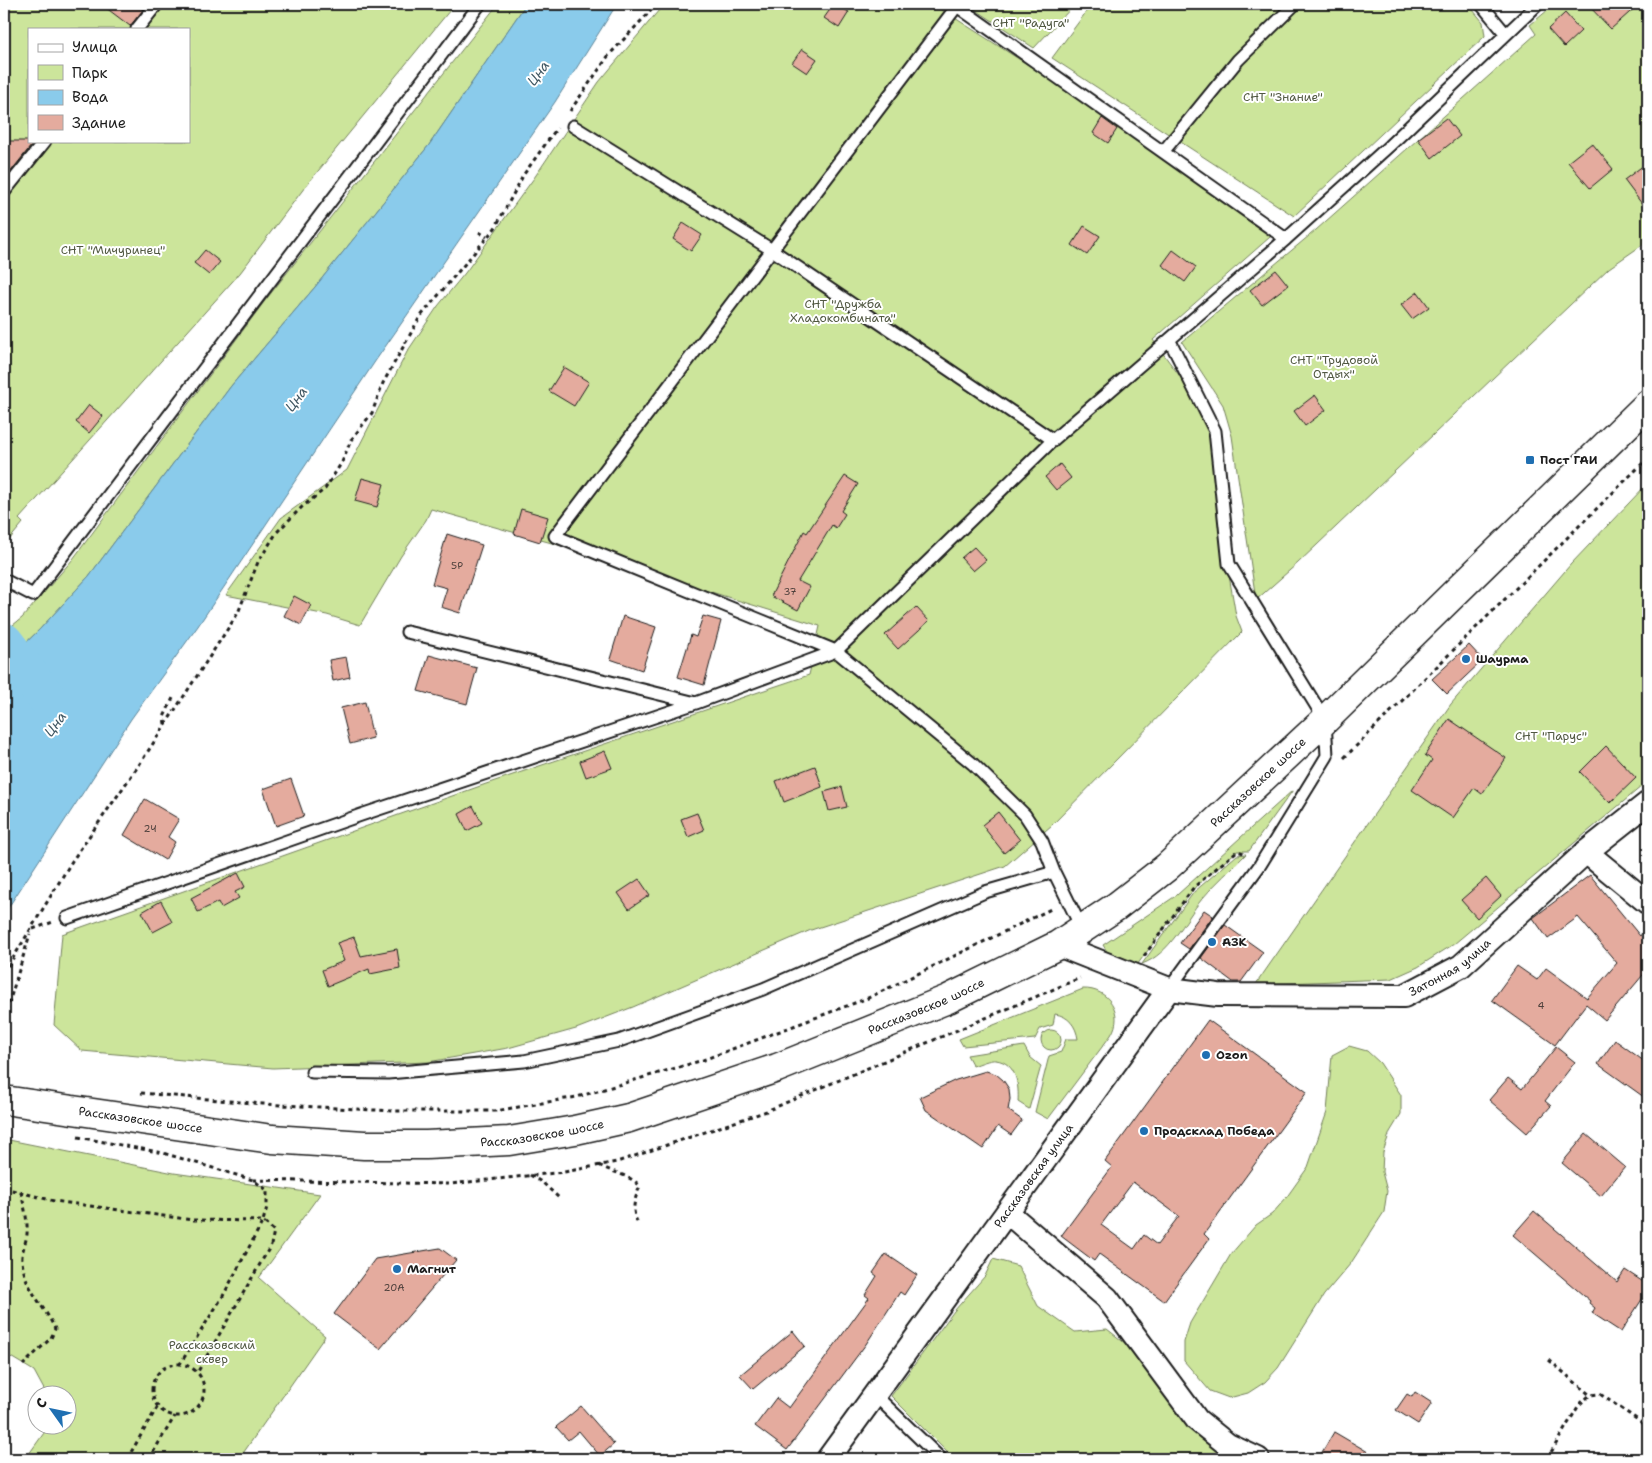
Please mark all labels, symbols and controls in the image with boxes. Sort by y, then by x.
park label: СНТ "Радуга" [993,15,1069,31]
legend [28,28,190,142]
text: Улица [72,37,118,57]
water label: Цна [523,57,553,89]
text: Парк [72,63,108,83]
text: Вода [72,87,109,107]
park label: СНТ "Знание" [1243,89,1323,105]
text: Здание [72,113,126,133]
park label: СНТ "Мичуринец" [61,242,165,258]
park label: СНТ "Дружба Хладокомбината" [790,296,896,326]
park label: СНТ "Трудовой Отдых" [1290,352,1378,382]
water label: Цна [281,383,311,415]
place label: Пост ГАИ [1540,452,1598,468]
marker: Пост ГАИ [1524,454,1536,466]
house number: 5Р [451,559,463,572]
house number: 37 [783,585,797,598]
place label: Шаурма [1476,651,1529,667]
marker: Шаурма [1460,653,1472,665]
water label: Цна [40,708,70,740]
park label: СНТ "Парус" [1515,728,1587,744]
street label: Рассказовское шоссе [1207,734,1309,831]
house number: 2Ч [143,822,157,835]
place label: АЗК [1222,934,1247,950]
street label: Затонная улица [1406,934,1495,1000]
marker: АЗК [1206,936,1218,948]
street label: Рассказовское шоссе [866,974,987,1038]
house number: 4 [1538,999,1545,1012]
place label: Ozon [1216,1047,1248,1063]
marker: Ozon [1200,1049,1212,1061]
street label: Рассказовское шоссе [77,1103,204,1137]
street label: Рассказовское шоссе [480,1116,606,1150]
street label: Рассказовская улица [990,1120,1077,1231]
place label: Продсклад Победа [1154,1123,1275,1139]
marker: Продсклад Победа [1138,1125,1150,1137]
place label: Магнит [407,1261,457,1277]
marker: Магнит [391,1263,403,1275]
house number: 20А [384,1281,404,1294]
park label: Рассказовский сквер [169,1337,255,1367]
north arrow [28,1386,78,1436]
text: С [31,1394,51,1411]

